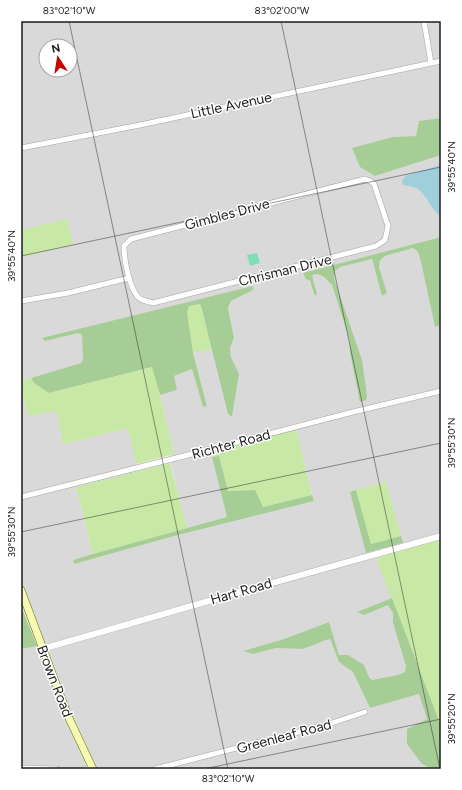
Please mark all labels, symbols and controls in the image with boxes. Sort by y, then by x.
text: 83°02'10"W [43,4,96,17]
text: 83°02'00"W [255,4,310,17]
north arrow [38,38,78,78]
text: N [51,41,62,56]
street label: Little Avenue [189,89,274,122]
text: 39°55'40"N [445,141,458,193]
street label: Gimbles Drive [183,195,272,234]
text: 39°55'40"N [5,230,18,282]
street label: Chrisman Drive [237,251,334,290]
text: 39°55'30"N [445,417,458,469]
street label: Richter Road [190,426,272,463]
text: 39°55'30"N [5,506,18,558]
street label: Hart Road [208,575,274,608]
street label: Brown Road [33,643,76,720]
text: 39°55'20"N [445,693,458,745]
street label: Greenleaf Road [235,716,333,757]
text: 83°02'10"W [202,772,255,785]

